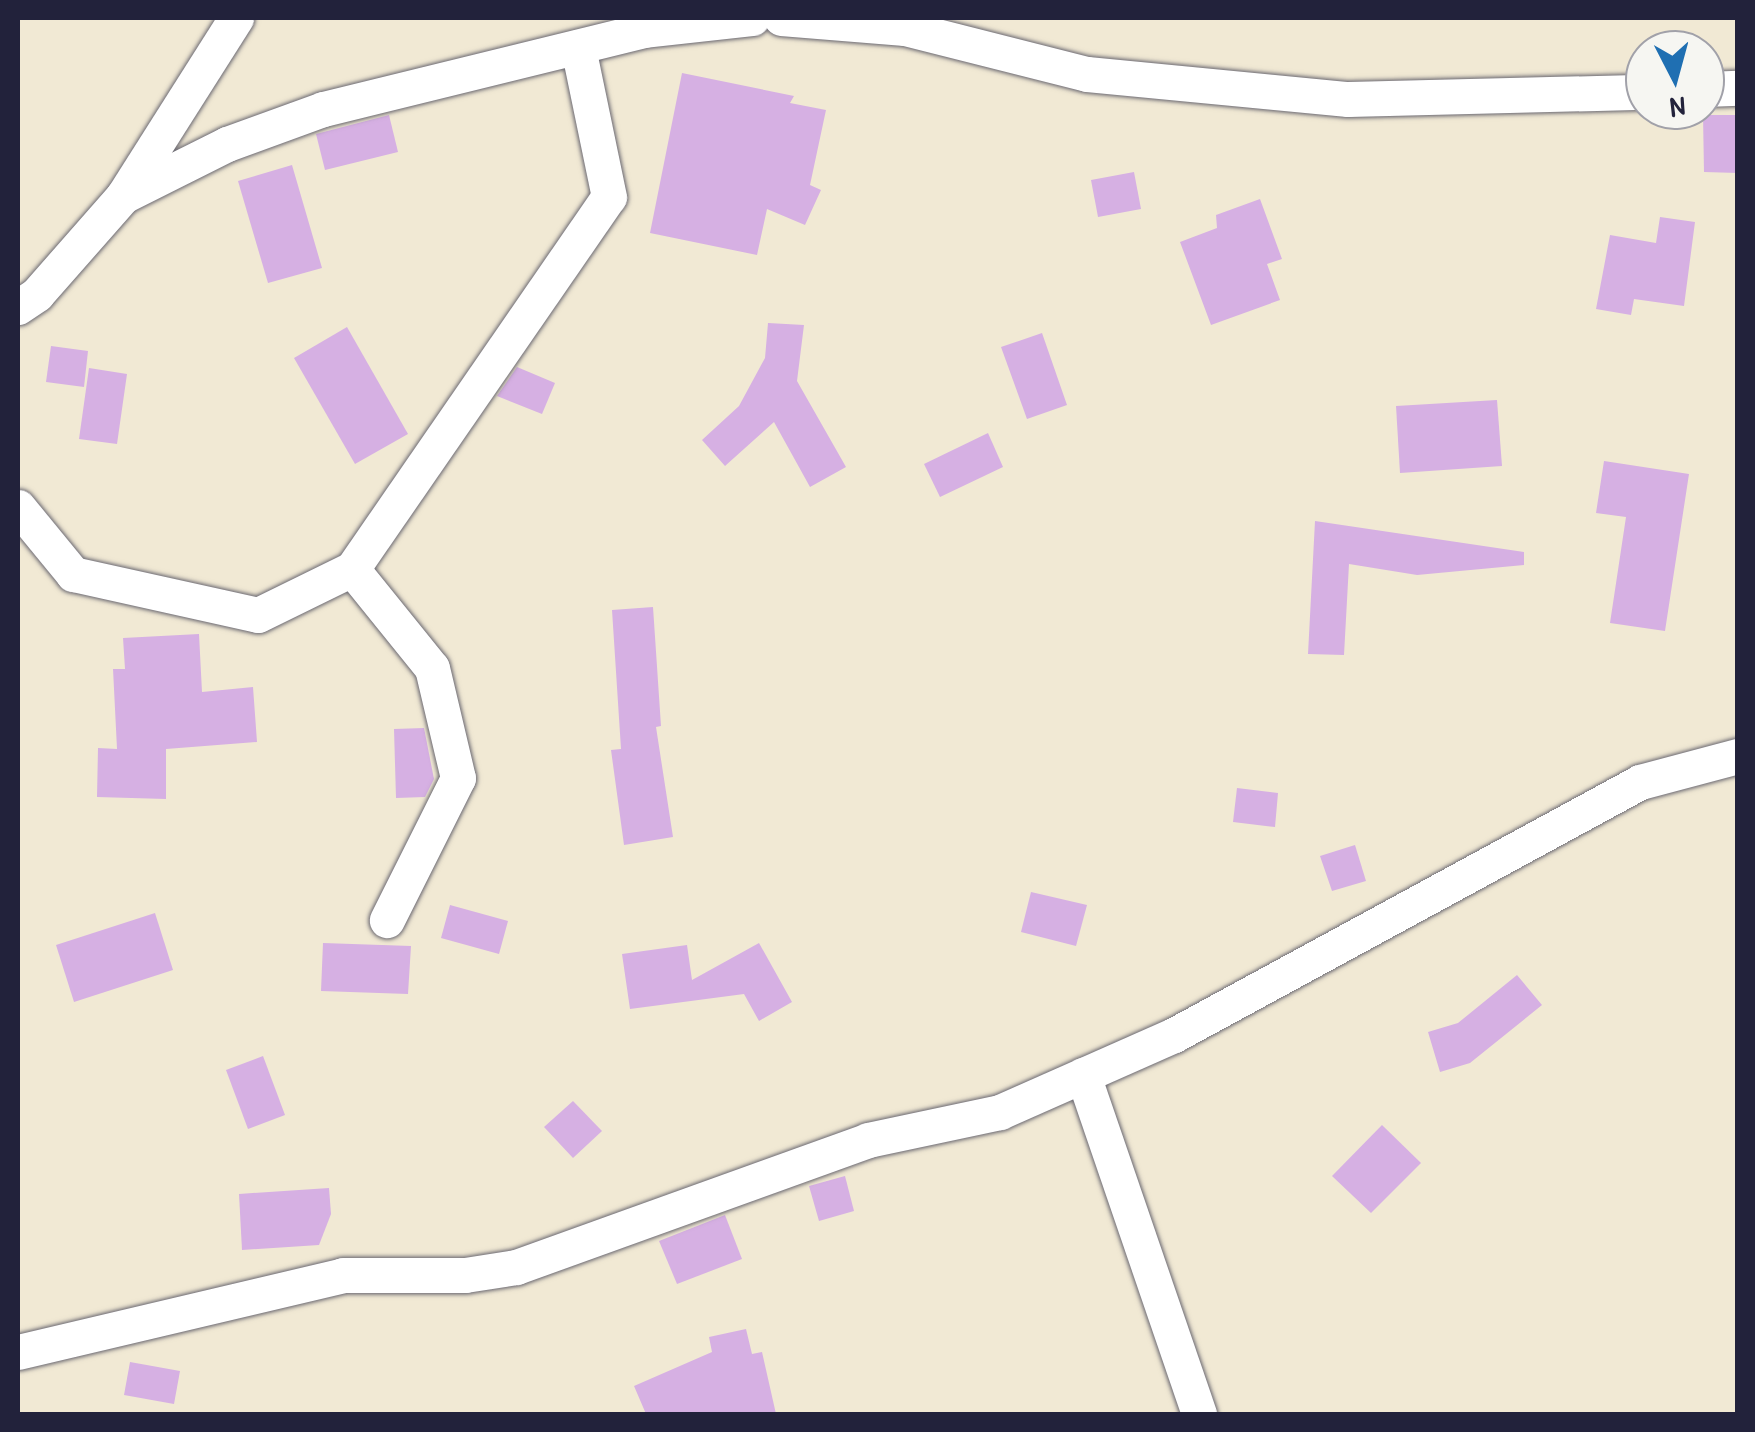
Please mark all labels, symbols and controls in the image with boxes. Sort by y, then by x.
north arrow [1625,30,1725,130]
text: N [1669,88,1687,128]

